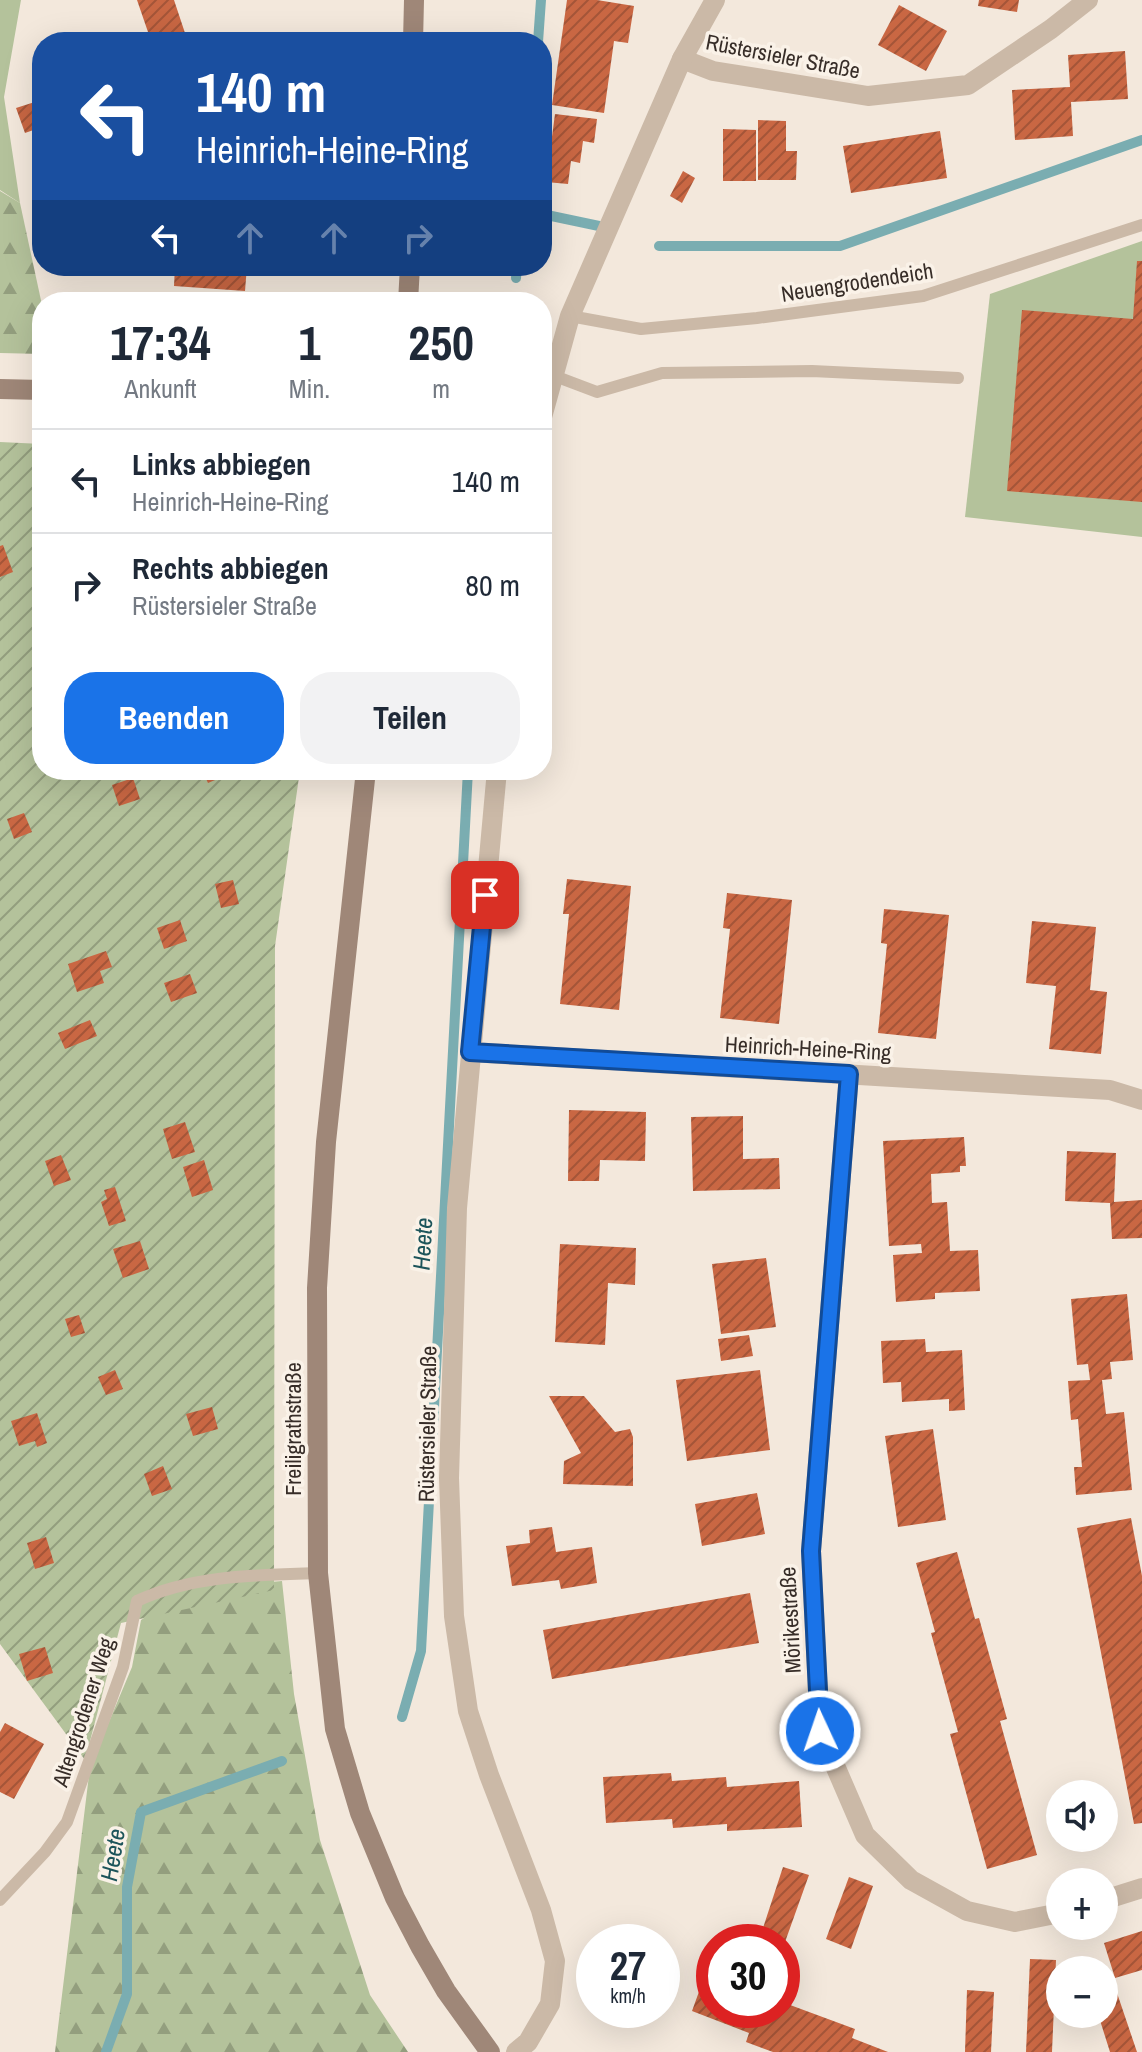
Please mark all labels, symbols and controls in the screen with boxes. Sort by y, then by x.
street label: Rüstersieler Straße [703,26,863,86]
text: 140 m [196,54,326,129]
icon: left [64,64,168,168]
text: Heinrich-Heine-Ring [196,126,468,174]
icon: left [144,216,188,260]
icon: ahead [228,216,272,260]
icon: ahead [312,216,356,260]
icon: right [396,216,440,260]
street label: Neuengrodendeich [779,255,935,309]
text: 17:34 [110,310,211,375]
text: 1 [299,310,320,375]
text: 250 [408,310,474,375]
text: Ankunft [124,371,197,406]
text: Min. [289,371,330,406]
text: m [432,371,450,406]
text: Links abbiegen [132,444,311,484]
icon: left [64,459,108,503]
text: 140 m [452,461,520,501]
text: Heinrich-Heine-Ring [132,484,329,519]
text: Rechts abbiegen [132,548,329,588]
icon: right [64,563,108,607]
text: 80 m [465,565,520,605]
text: Rüstersieler Straße [132,588,317,623]
button: Beenden [64,672,284,764]
button: Teilen [300,672,520,764]
pin [451,861,519,929]
icon: arrive [463,873,507,917]
street label: Heinrich-Heine-Ring [724,1029,892,1067]
water label: Heete [405,1217,439,1271]
street label: Rüstersieler Straße [411,1346,443,1502]
street label: Freiligrathstraße [278,1362,308,1496]
street label: Mörikestraße [772,1566,808,1674]
street label: Altengrodener Weg [44,1634,121,1791]
position arrow [778,1689,862,1773]
map controls [1046,1780,1118,2028]
button: sound [1046,1780,1118,1852]
water label: Heete [92,1826,132,1883]
button: + [1046,1868,1118,1940]
speed limit sign: 30 [696,1924,800,2028]
text: 27 [610,1939,646,1992]
button: − [1046,1956,1118,2028]
text: km/h [610,1982,646,2009]

